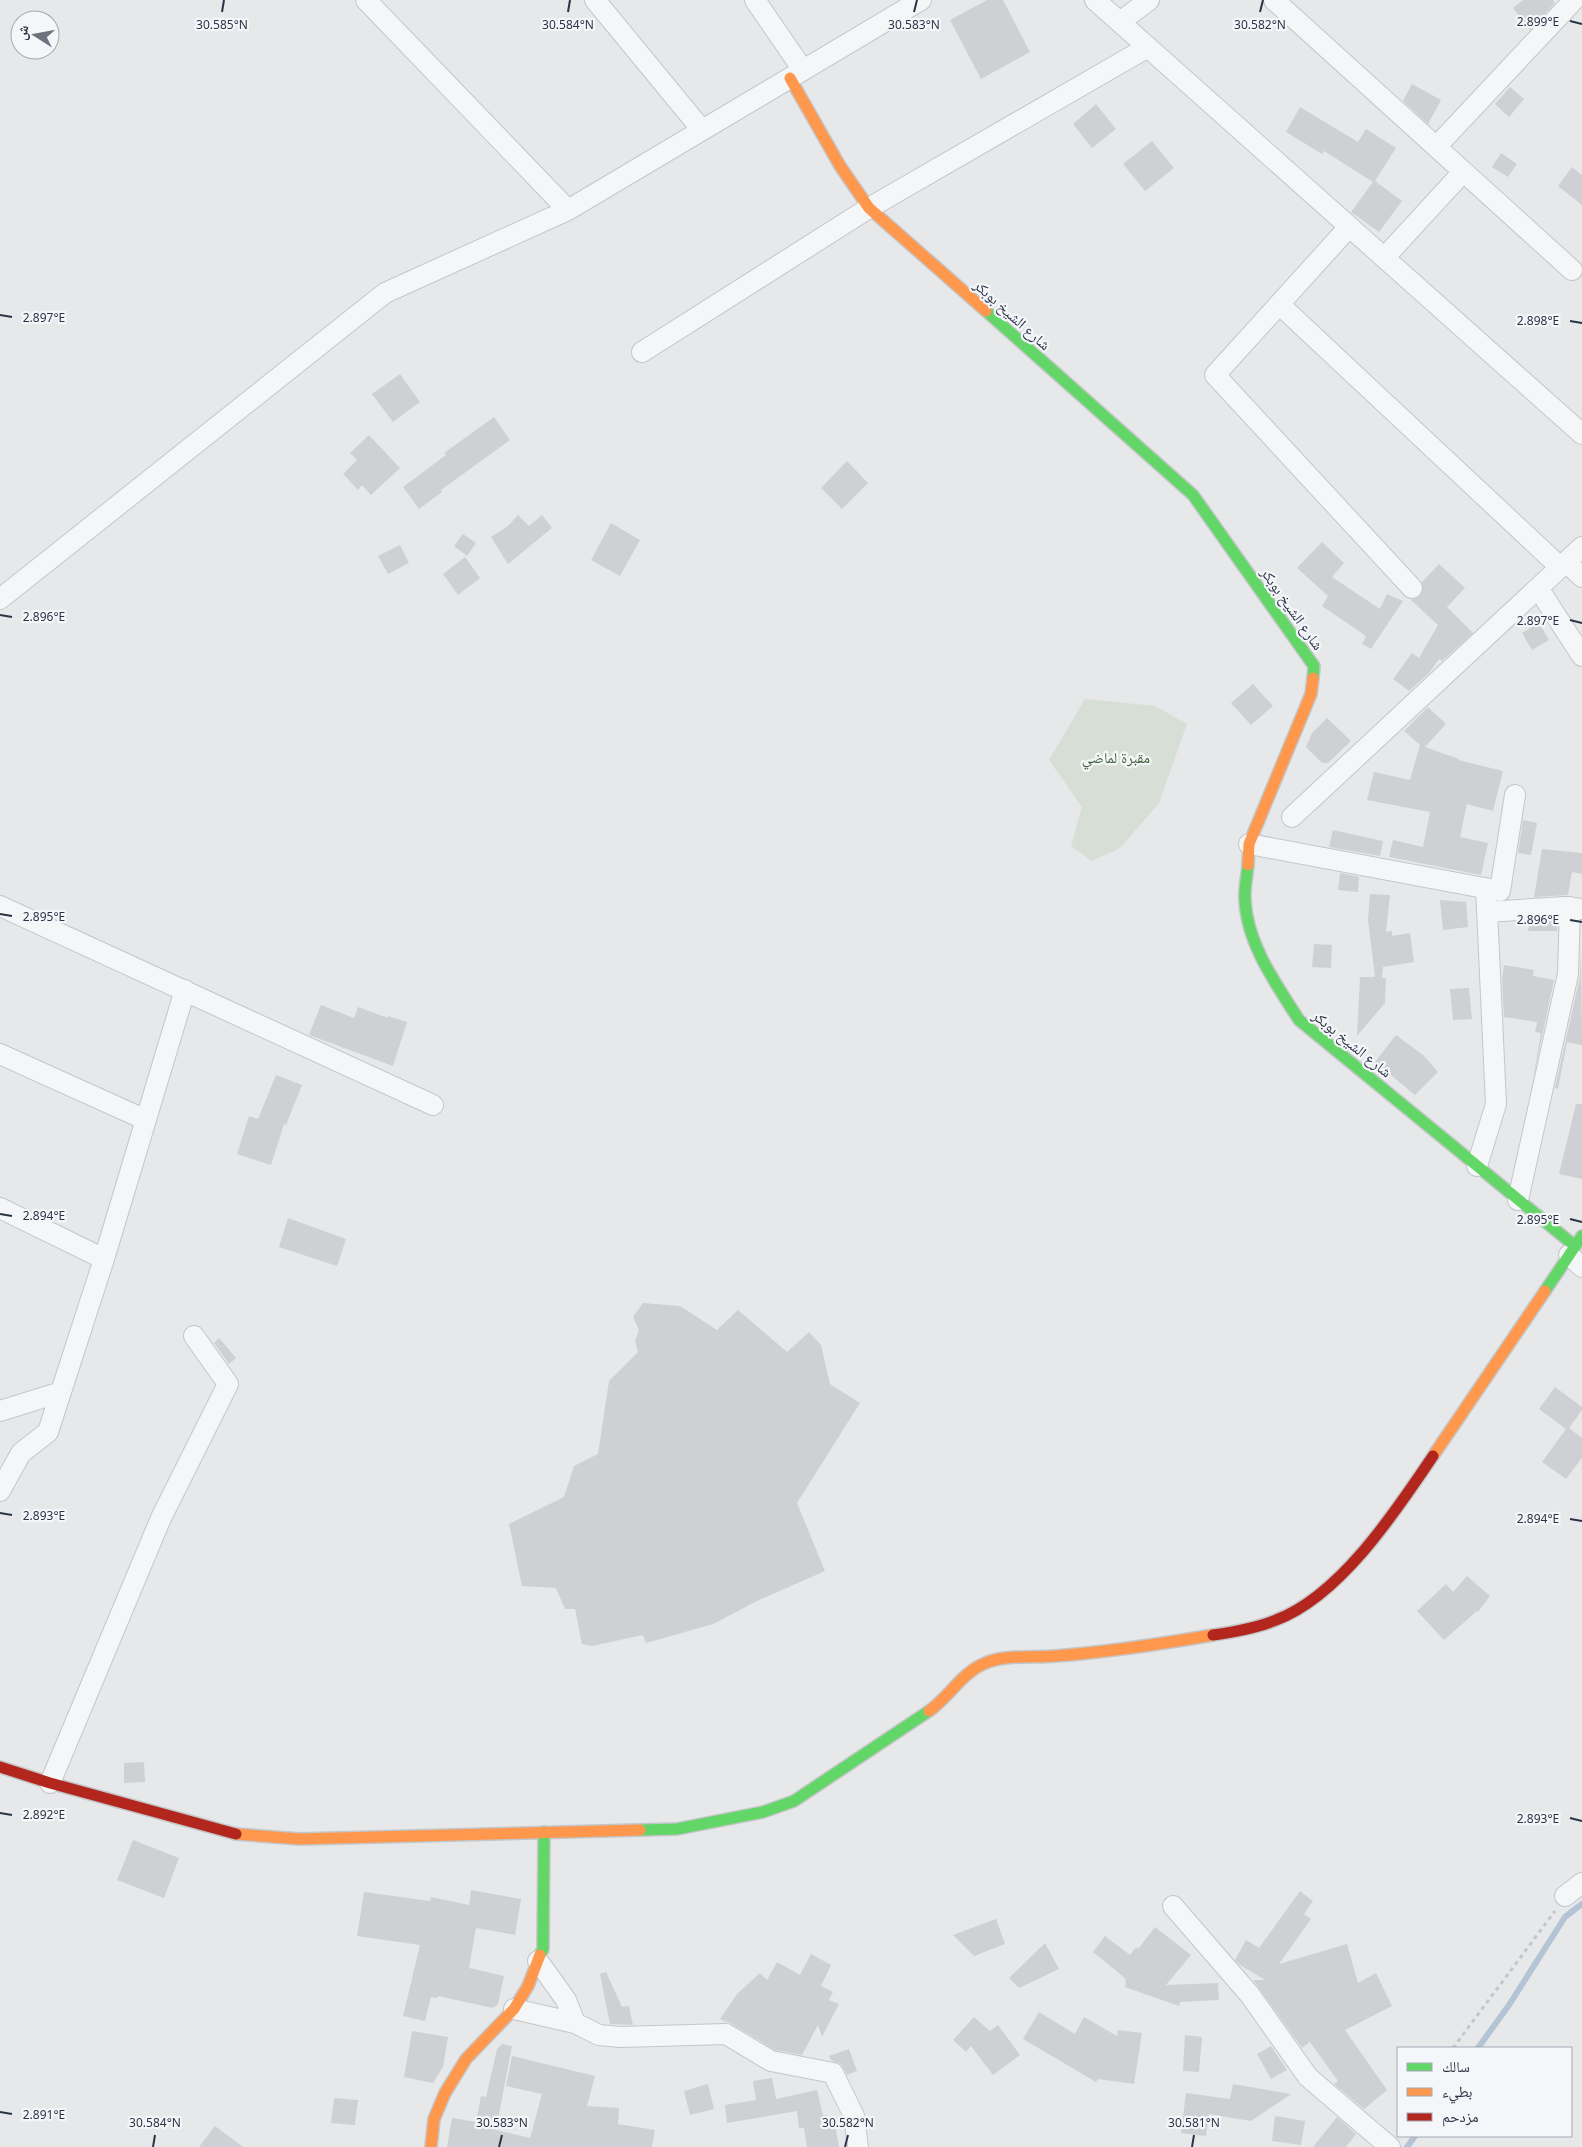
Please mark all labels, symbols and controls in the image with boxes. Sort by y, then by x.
north arrow [10,10,60,60]
text: 2.899°E [1517,13,1559,30]
text: 30.585°N [196,16,248,33]
text: 30.584°N [542,16,594,33]
text: 30.583°N [888,16,940,33]
text: 30.582°N [1234,16,1286,33]
text: ش [11,23,33,42]
street label: شارع الشيخ بوبكر [969,274,1055,355]
text: 2.897°E [23,309,65,326]
text: 2.898°E [1517,312,1559,329]
street label: شارع الشيخ بوبكر [1256,562,1329,654]
text: 2.896°E [23,608,65,625]
text: 2.897°E [1517,612,1559,629]
park label: مقبرة لماضي [1082,747,1150,770]
text: 2.895°E [23,908,65,925]
text: 2.896°E [1517,911,1559,928]
street label: شارع الشيخ بوبكر [1307,1004,1397,1082]
text: 2.894°E [23,1207,65,1224]
text: 2.895°E [1517,1211,1559,1228]
text: 2.893°E [23,1507,65,1524]
text: 2.894°E [1517,1510,1559,1527]
text: 2.892°E [23,1806,65,1823]
text: 2.893°E [1517,1810,1559,1827]
legend [1397,2047,1572,2137]
text: سالك [1442,2056,1470,2076]
text: بطيء [1442,2081,1472,2104]
text: 2.891°E [23,2106,65,2123]
text: مزدحم [1442,2106,1479,2127]
text: 30.584°N [129,2114,181,2131]
text: 30.583°N [476,2114,528,2131]
text: 30.582°N [822,2114,874,2131]
text: 30.581°N [1168,2114,1220,2131]

